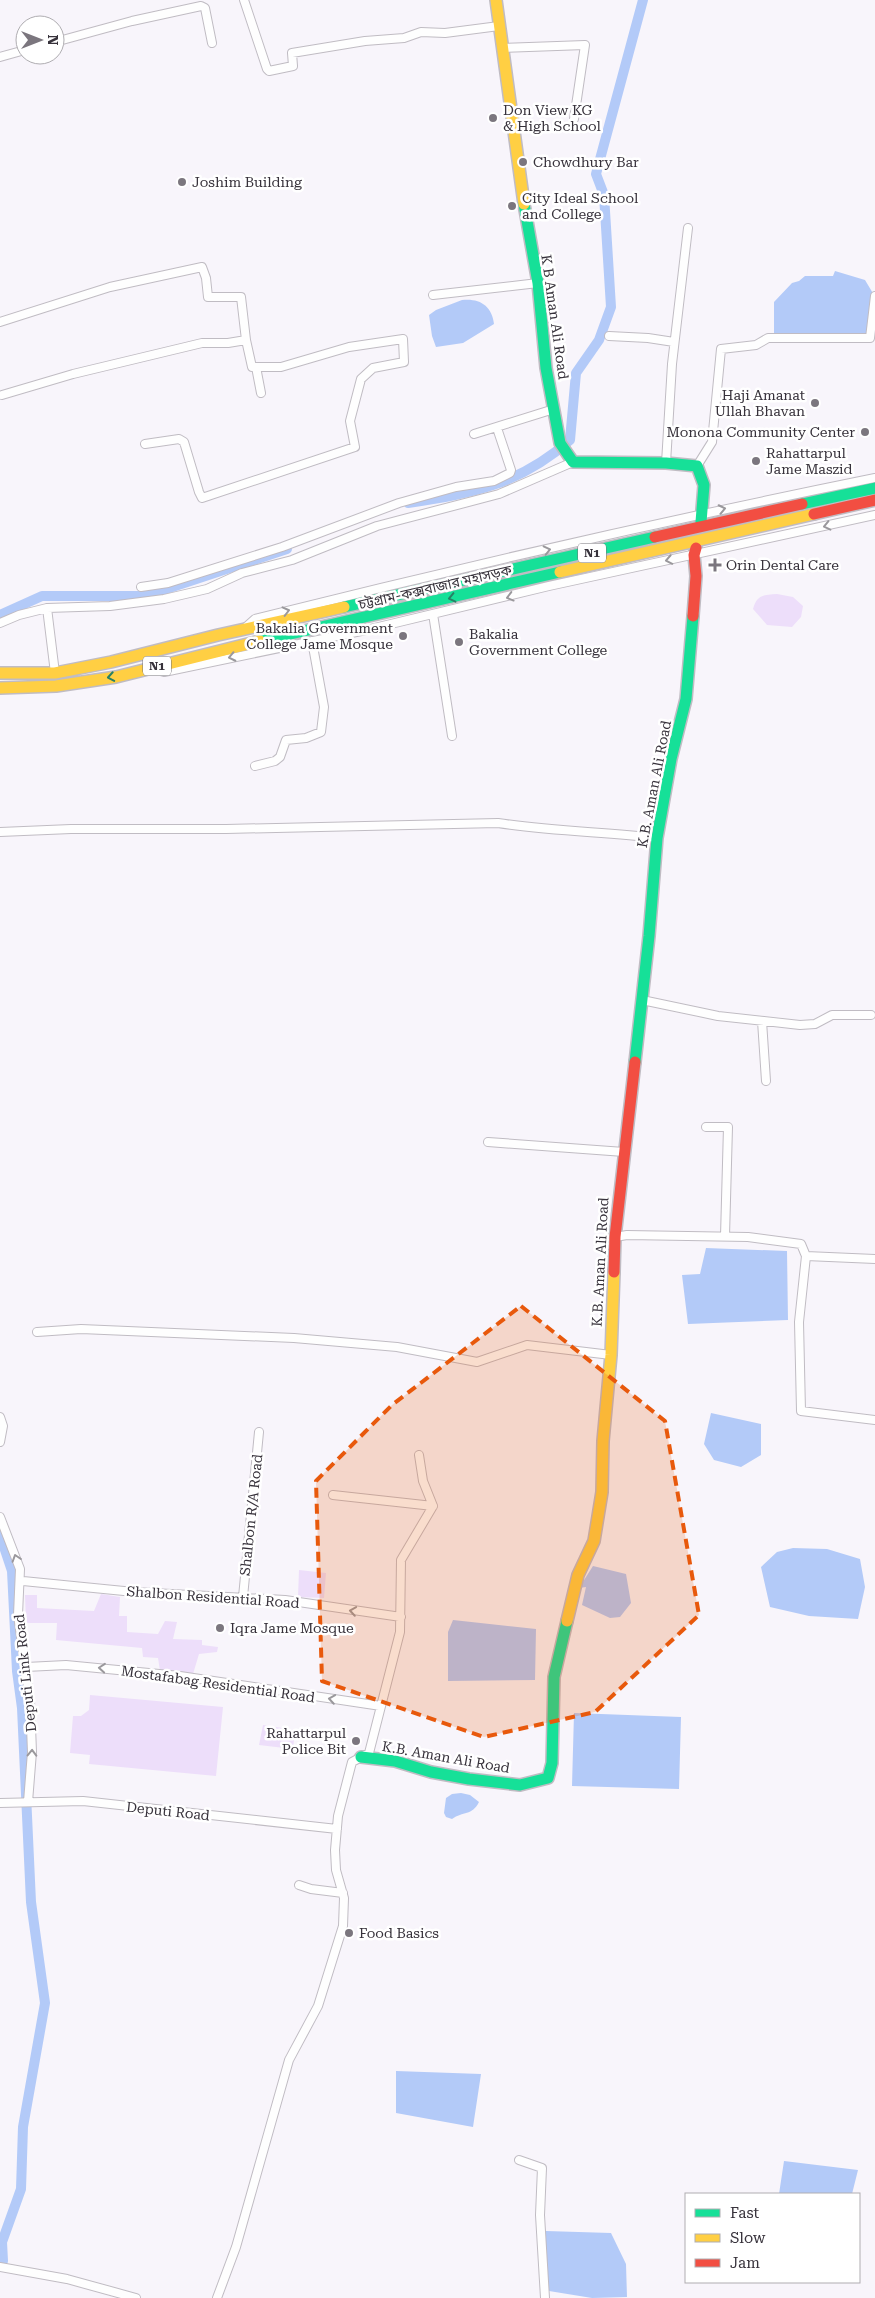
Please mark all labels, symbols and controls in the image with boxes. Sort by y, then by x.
north arrow [15,15,65,65]
text: N [45,35,61,46]
place label: Don View KG & High School [503,102,602,134]
marker: Don View KG & High School [487,112,499,124]
place label: Chowdhury Bar [533,154,639,170]
marker: Chowdhury Bar [517,156,529,168]
place label: Joshim Building [192,174,302,190]
marker: Joshim Building [176,176,188,188]
place label: City Ideal School and College [522,190,639,222]
marker: City Ideal School and College [506,200,518,212]
street label: K B Aman Ali Road [538,253,572,381]
place label: Haji Amanat Ullah Bhavan [715,387,805,419]
marker: Haji Amanat Ullah Bhavan [809,397,821,409]
place label: Monona Community Center [667,424,855,440]
marker: Monona Community Center [859,426,871,438]
place label: Rahattarpul Jame Maszid [766,445,852,477]
marker: Rahattarpul Jame Maszid [750,455,762,467]
one-way arrow [718,504,726,515]
one-way arrow [823,520,832,531]
road number: N1 [578,544,606,562]
one-way arrow [542,545,551,556]
one-way arrow [664,554,673,565]
place label: Orin Dental Care [726,557,839,573]
marker: Orin Dental Care [708,558,722,572]
street label: চট্টগ্রাম-কক্সবাজার মহাসড়ক [356,561,514,613]
one-way arrow [507,591,515,601]
one-way arrow [448,592,457,603]
one-way arrow [282,606,291,617]
place label: Bakalia Government College Jame Mosque [246,620,393,652]
place label: Bakalia Government College [469,626,608,658]
marker: Bakalia Government College Jame Mosque [397,630,409,642]
marker: Bakalia Government College [453,636,465,648]
one-way arrow [227,651,236,662]
road number: N1 [143,656,171,676]
one-way arrow [107,672,116,682]
street label: K.B. Aman Ali Road [634,719,674,849]
street label: K.B. Aman Ali Road [589,1197,611,1327]
street label: Shalbon R/A Road [237,1453,265,1577]
one-way arrow [12,1554,22,1562]
street label: Shalbon Residential Road [126,1583,300,1611]
one-way arrow [349,1606,358,1616]
street label: Deputi Link Road [11,1613,39,1733]
place label: Iqra Jame Mosque [230,1620,354,1636]
marker: Iqra Jame Mosque [214,1622,226,1634]
street label: Mostafabag Residential Road [120,1662,316,1706]
one-way arrow [98,1663,106,1674]
one-way arrow [328,1695,337,1705]
place label: Rahattarpul Police Bit [266,1725,347,1757]
marker: Rahattarpul Police Bit [350,1735,362,1747]
street label: K.B. Aman Ali Road [381,1738,511,1776]
one-way arrow [26,1749,37,1757]
street label: Deputi Road [125,1799,211,1823]
place label: Food Basics [359,1925,439,1941]
marker: Food Basics [343,1927,355,1939]
legend [685,2193,860,2283]
text: Fast [730,2204,760,2222]
text: Slow [730,2229,766,2247]
text: Jam [730,2254,760,2272]

